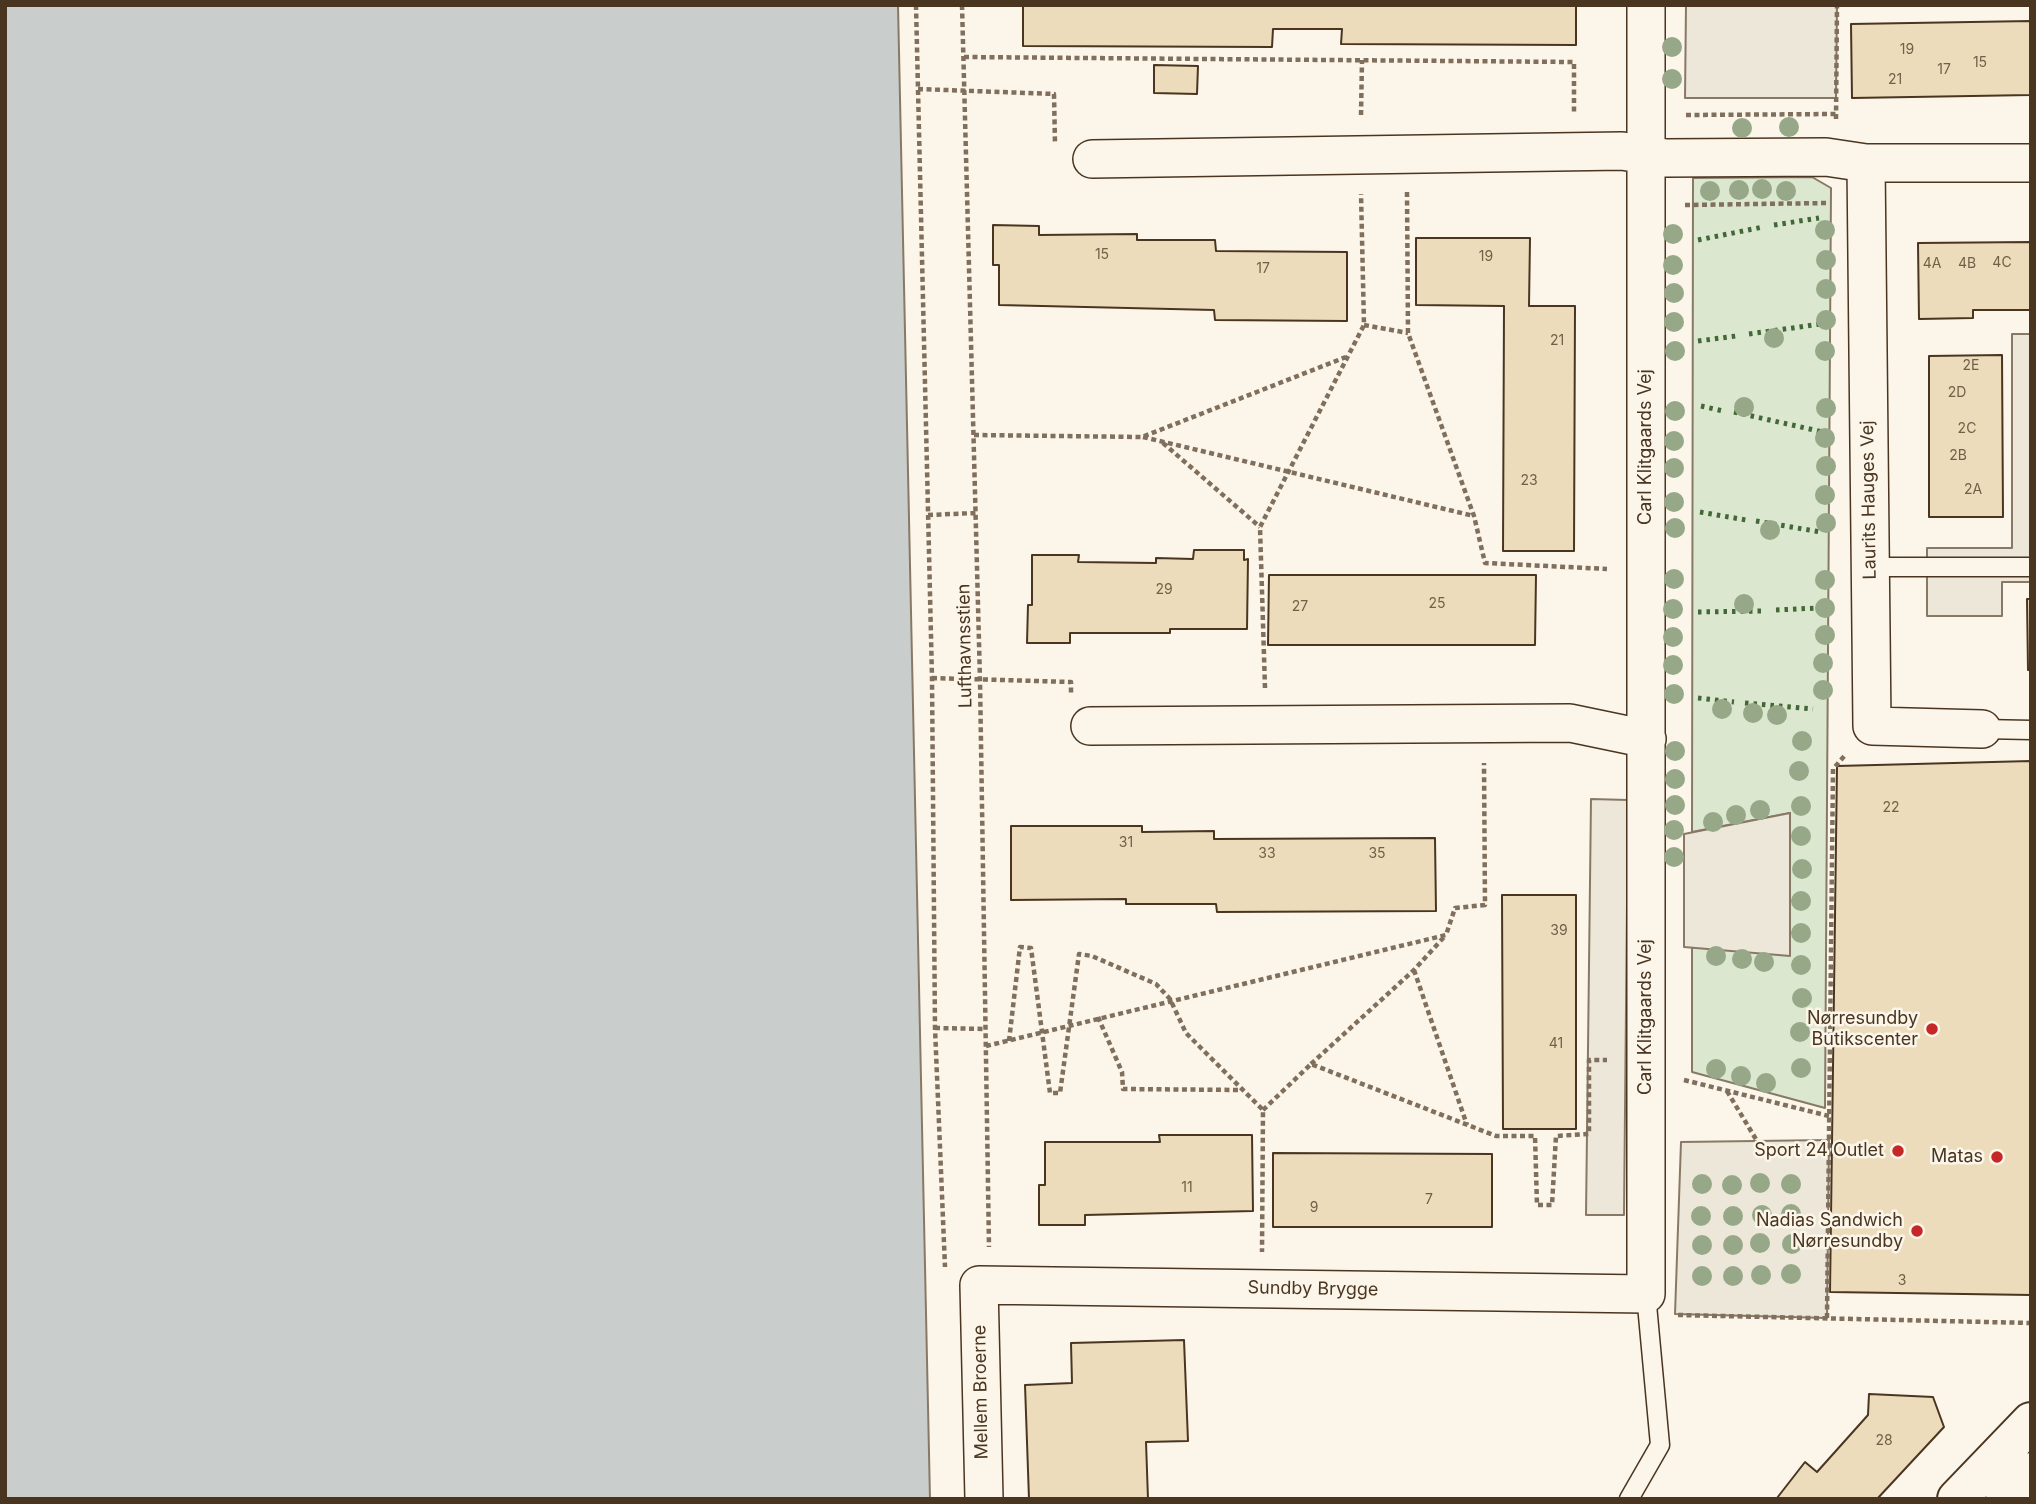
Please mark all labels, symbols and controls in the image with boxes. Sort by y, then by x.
house number: 19 [1900,42,1914,58]
house number: 15 [1973,55,1987,71]
house number: 17 [1937,62,1951,78]
house number: 21 [1888,72,1902,88]
house number: 15 [1095,247,1109,263]
house number: 19 [1479,249,1493,265]
house number: 4C [1992,255,2012,271]
house number: 4A [1923,256,1941,272]
house number: 4B [1958,256,1976,272]
house number: 17 [1256,261,1270,277]
house number: 21 [1550,333,1564,349]
house number: 2E [1963,358,1979,374]
street label: Carl Klitgaards Vej [1635,369,1657,525]
house number: 2D [1948,385,1966,401]
street label: Laurits Hauges Vej [1857,420,1881,580]
house number: 2C [1958,421,1976,437]
house number: 2B [1949,448,1967,464]
house number: 23 [1520,473,1538,489]
house number: 2A [1964,482,1982,498]
house number: 29 [1155,582,1173,598]
street label: Lufthavnsstien [953,584,977,708]
house number: 25 [1428,596,1446,612]
house number: 27 [1292,599,1308,615]
house number: 22 [1882,800,1900,816]
house number: 31 [1119,835,1133,851]
house number: 33 [1258,846,1276,862]
house number: 35 [1368,846,1386,862]
house number: 39 [1550,923,1568,939]
street label: Carl Klitgaards Vej [1635,939,1657,1095]
place label: Nørresundby Butikscenter [1807,1008,1918,1050]
marker: Nørresundby Butikscenter [1924,1021,1940,1037]
house number: 41 [1549,1036,1563,1052]
place label: Sport 24 Outlet [1754,1140,1884,1162]
marker: Sport 24 Outlet [1890,1143,1906,1159]
place label: Matas [1931,1146,1983,1168]
marker: Matas [1989,1149,2005,1165]
house number: 11 [1181,1180,1193,1196]
house number: 7 [1425,1192,1433,1208]
house number: 9 [1310,1200,1318,1216]
place label: Nadias Sandwich Nørresundby [1756,1210,1903,1252]
marker: Nadias Sandwich Nørresundby [1909,1223,1925,1239]
house number: 3 [1898,1273,1906,1289]
street label: Sundby Brygge [1247,1277,1379,1301]
street label: Mellem Broerne [969,1325,993,1459]
house number: 28 [1875,1433,1893,1449]

